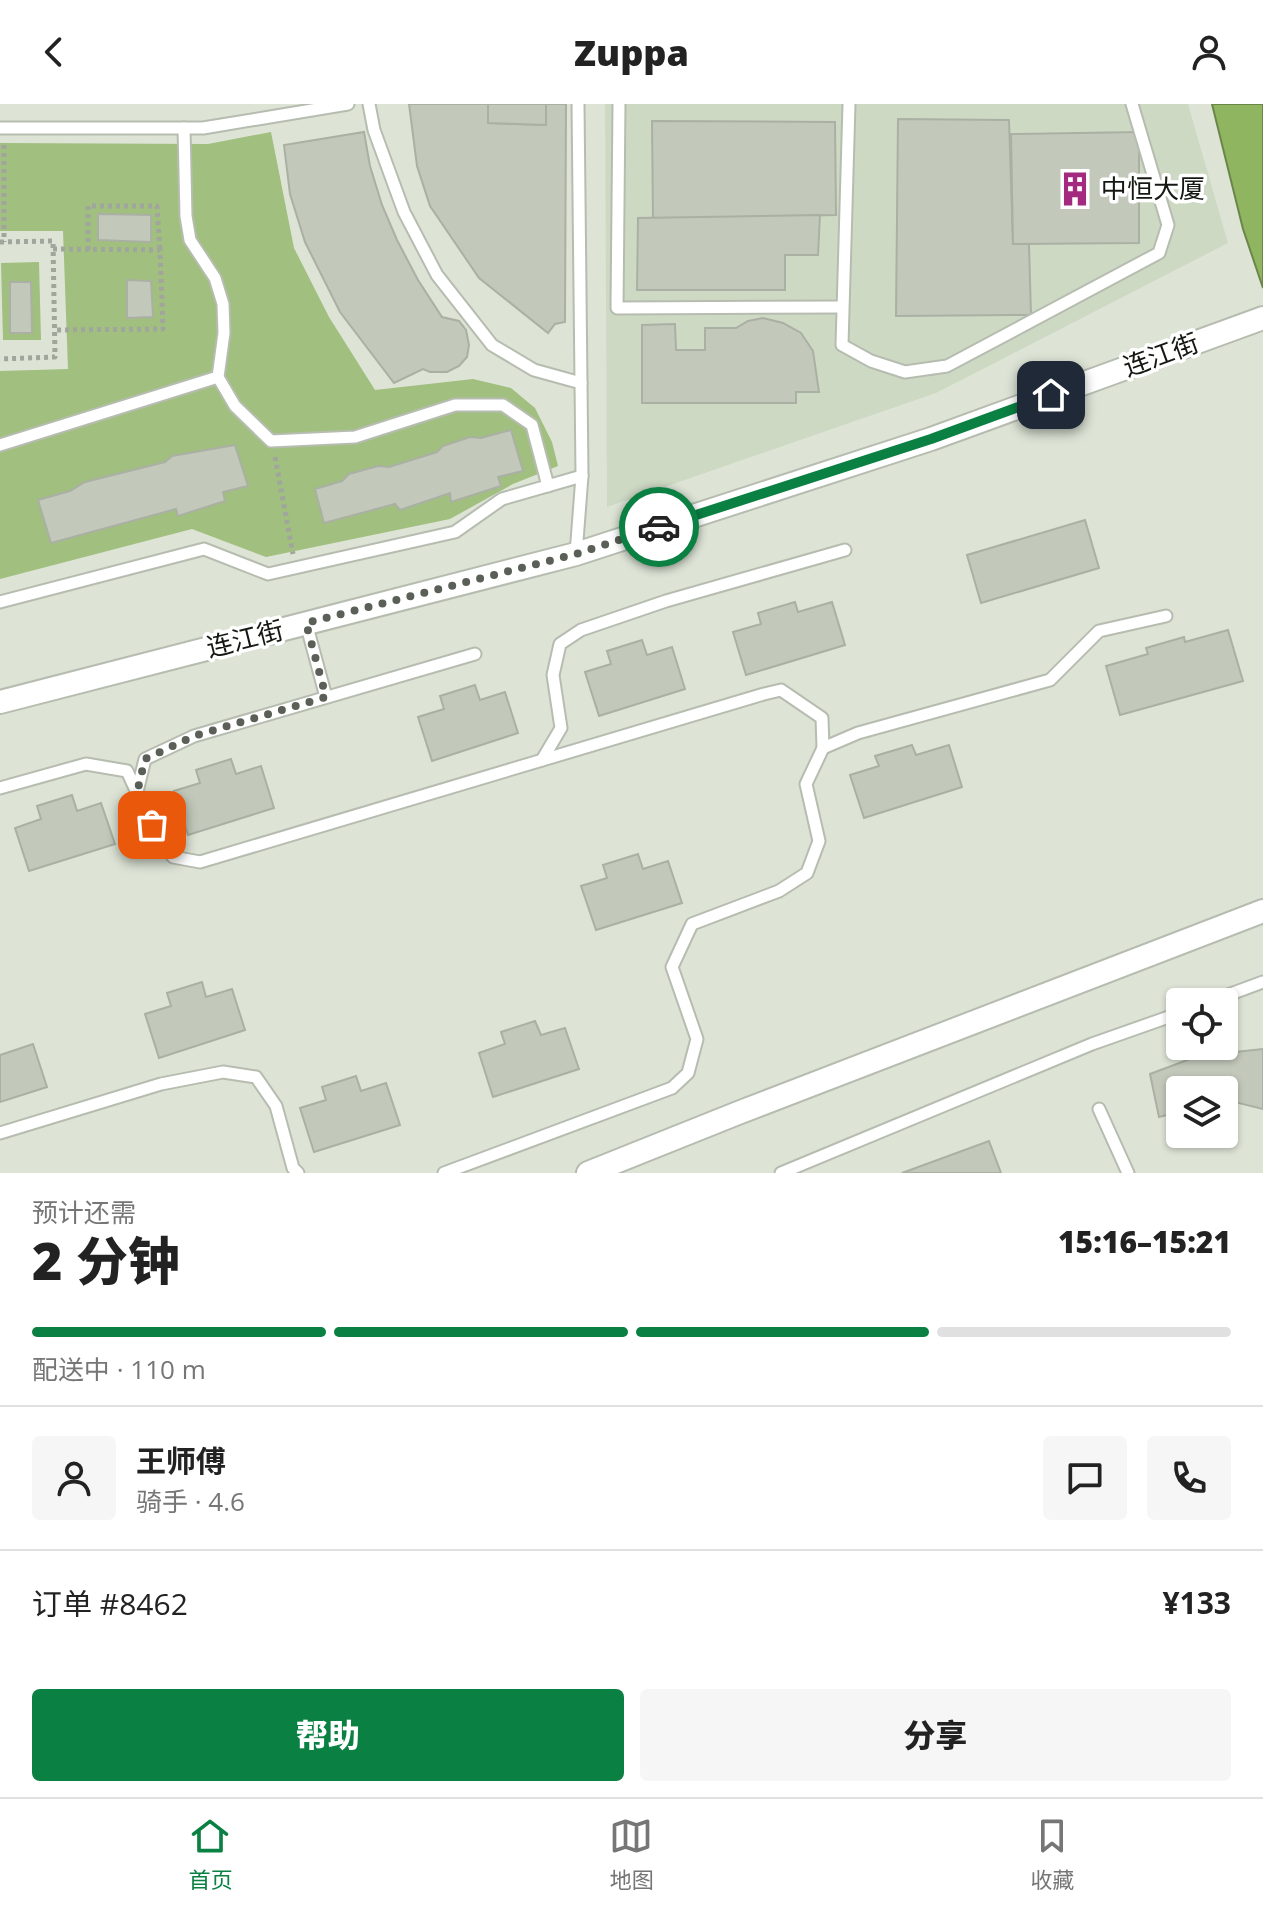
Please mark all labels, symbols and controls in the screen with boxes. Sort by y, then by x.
text: Zuppa [574,28,689,77]
icon: back [32,30,76,74]
icon: person [1187,30,1231,74]
building icon: 中恒大厦 [1056,170,1094,208]
place label: 中恒大厦 [1101,170,1205,206]
street label: 连江街 [1118,324,1203,384]
pin [1017,361,1085,429]
icon: home [1029,373,1073,417]
courier [619,487,699,567]
icon: car [637,505,681,549]
street label: 连江街 [203,611,287,665]
pin [118,791,186,859]
icon: bag [130,803,174,847]
map controls [1166,988,1238,1148]
button: locate [1166,988,1238,1060]
button: layers [1166,1076,1238,1148]
text: 预计还需 [32,1194,136,1230]
text: 15:16–15:21 [1058,1221,1231,1262]
text: 2 分钟 [32,1224,180,1295]
text: 配送中 · 110 m [32,1351,206,1387]
button: person [32,1436,116,1520]
button: chat [1043,1436,1127,1520]
button: phone [1147,1436,1231,1520]
text: 王师傅 [136,1440,226,1481]
text: 骑手 · 4.6 [136,1483,245,1519]
text: ¥133 [1162,1582,1231,1623]
text: 订单 #8462 [32,1583,188,1624]
button: 帮助 [32,1689,624,1781]
button: 分享 [640,1689,1231,1781]
tab: 首页 [188,1814,233,1894]
tab: 地图 [609,1814,654,1894]
tab: 收藏 [1030,1814,1075,1894]

